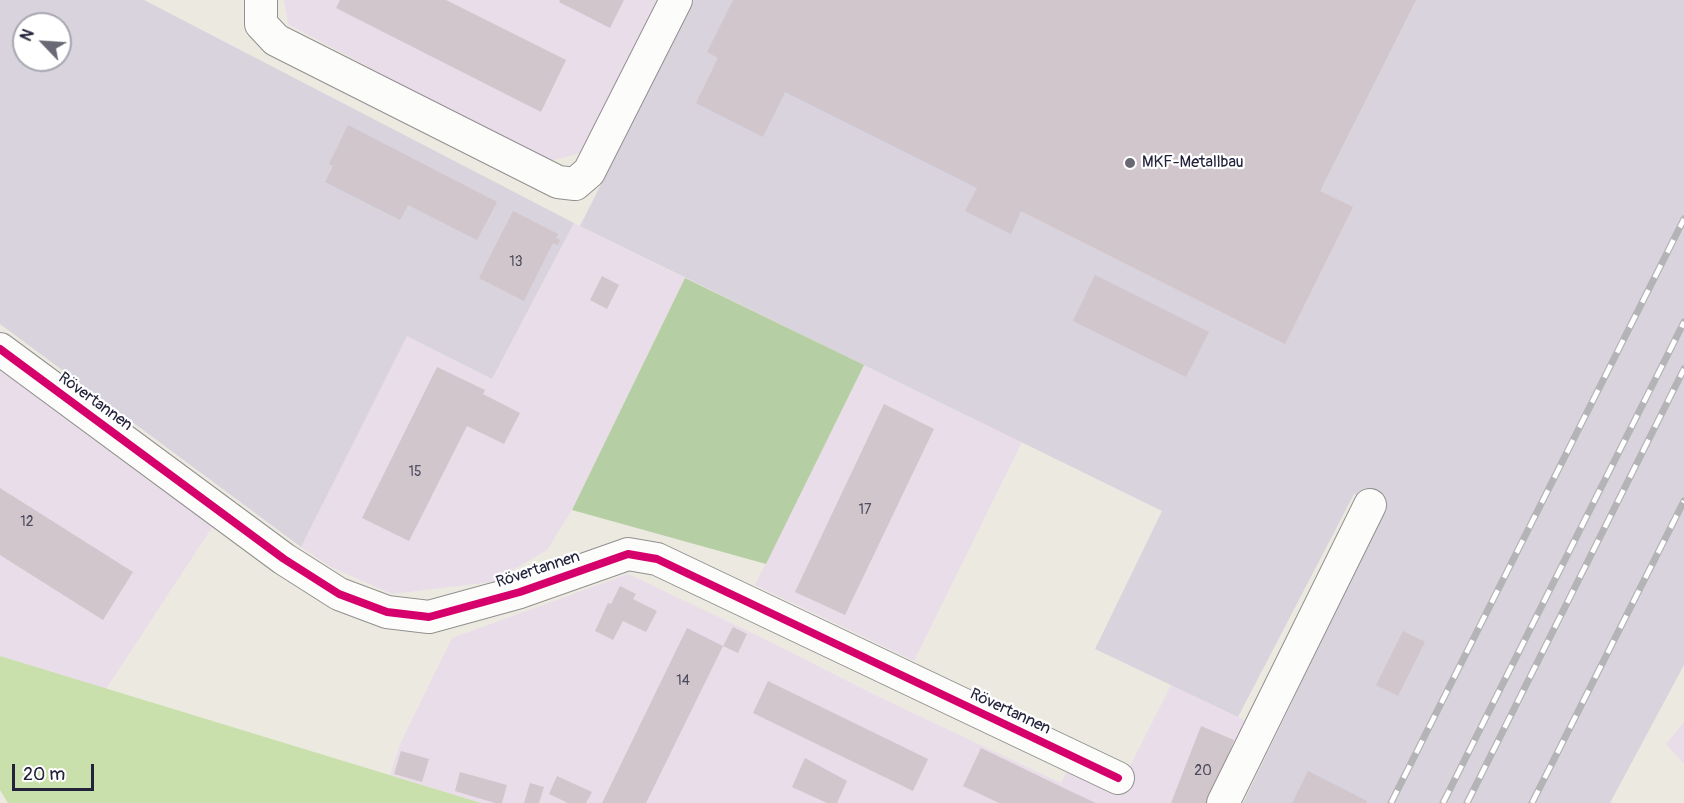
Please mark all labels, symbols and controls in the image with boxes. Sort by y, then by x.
north arrow [12,12,72,72]
text: N [16,26,39,44]
place label: MKF-Metallbau [1142,153,1244,173]
marker: MKF-Metallbau [1123,156,1137,170]
house number: 13 [509,254,523,270]
street label: Rövertannen [54,369,136,435]
house number: 15 [408,464,422,480]
house number: 17 [859,502,871,518]
house number: 12 [20,514,34,530]
street label: Rövertannen [494,547,582,593]
house number: 14 [676,673,690,689]
street label: Rövertannen [967,685,1053,739]
scale bar [15,752,98,790]
text: 20 m [23,763,65,786]
house number: 20 [1194,763,1212,779]

